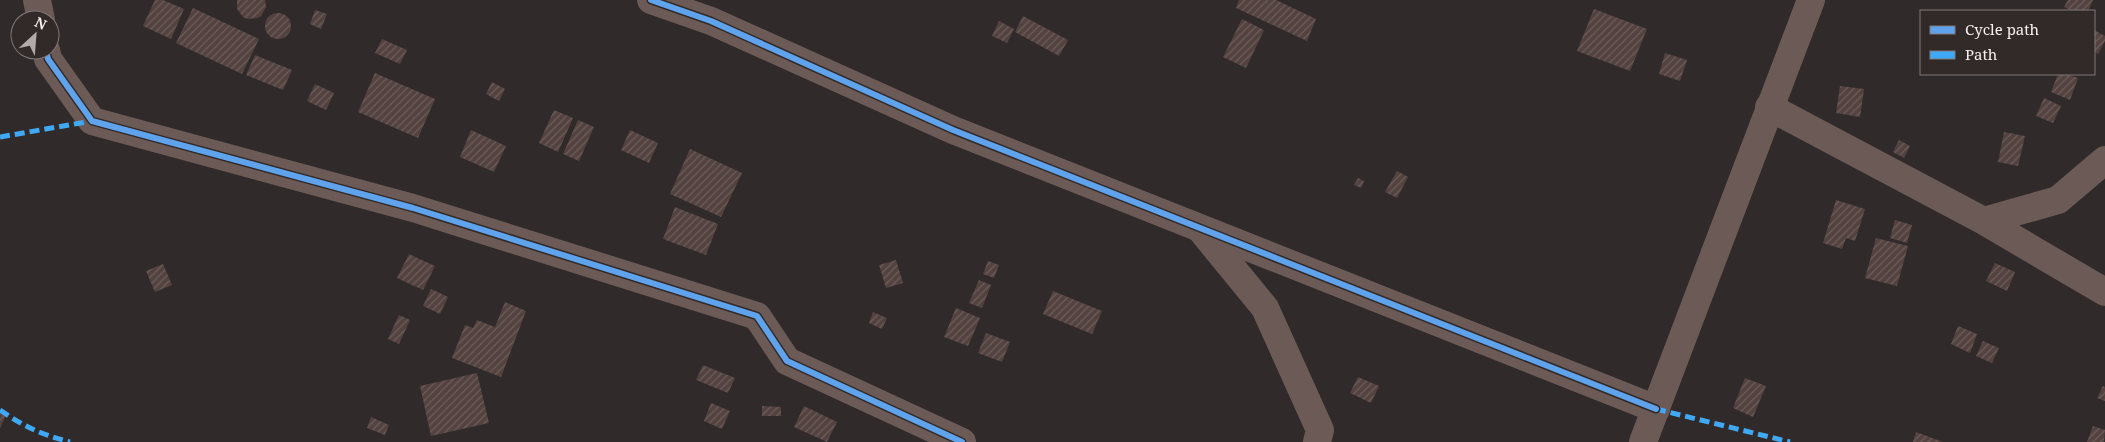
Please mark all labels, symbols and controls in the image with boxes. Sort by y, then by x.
north arrow [10,10,60,60]
legend [1920,10,2095,75]
text: N [32,12,50,34]
text: Cycle path [1965,19,2040,39]
text: Path [1965,44,1998,64]

